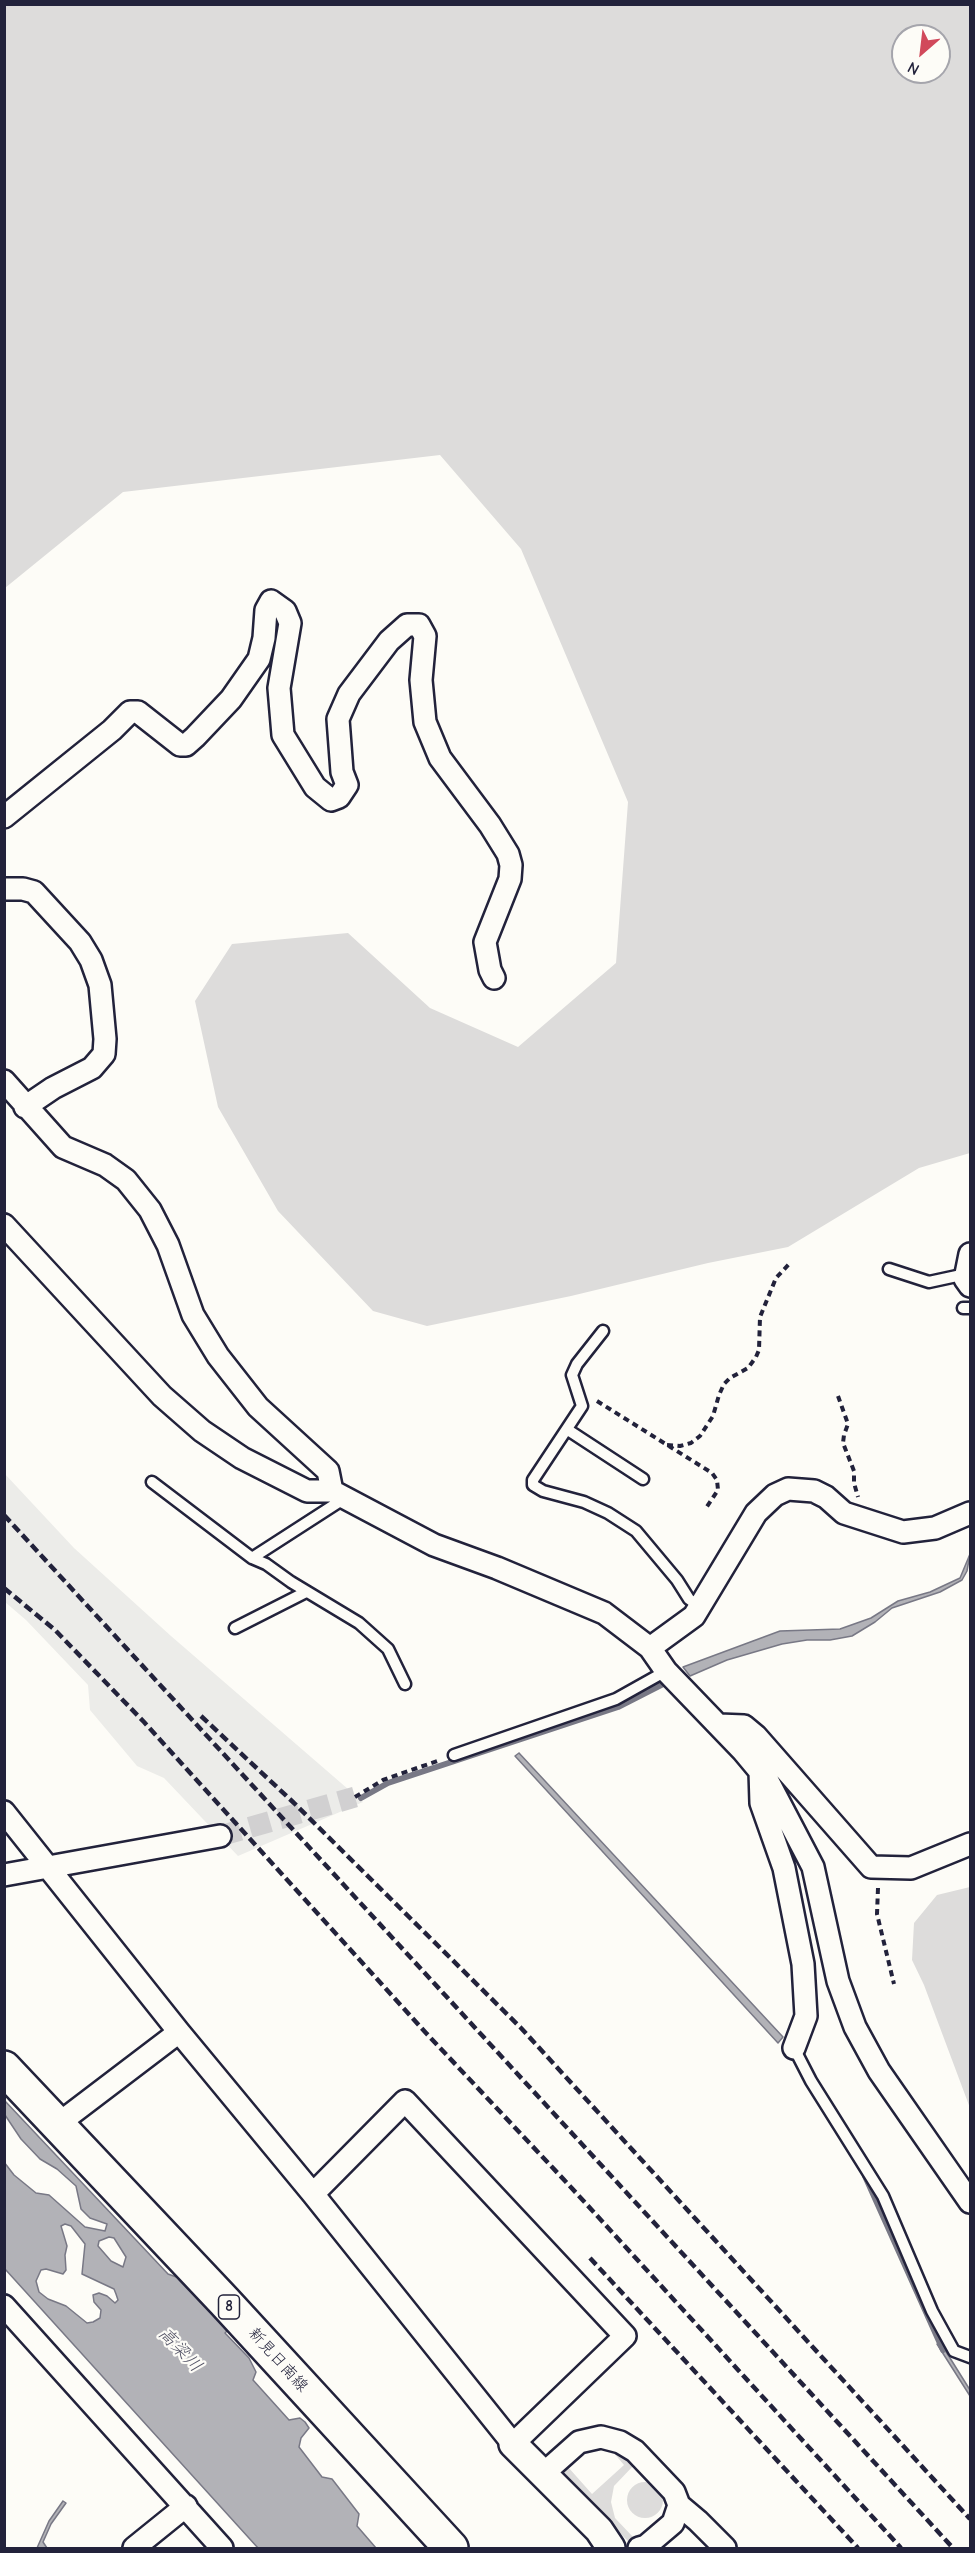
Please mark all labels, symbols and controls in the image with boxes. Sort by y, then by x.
north arrow [891,24,951,84]
text: N [905,58,922,79]
road number: 8 [218,2295,240,2319]
water label: 高梁川 [153,2323,207,2377]
street label: 新見日南線 [244,2324,312,2396]

